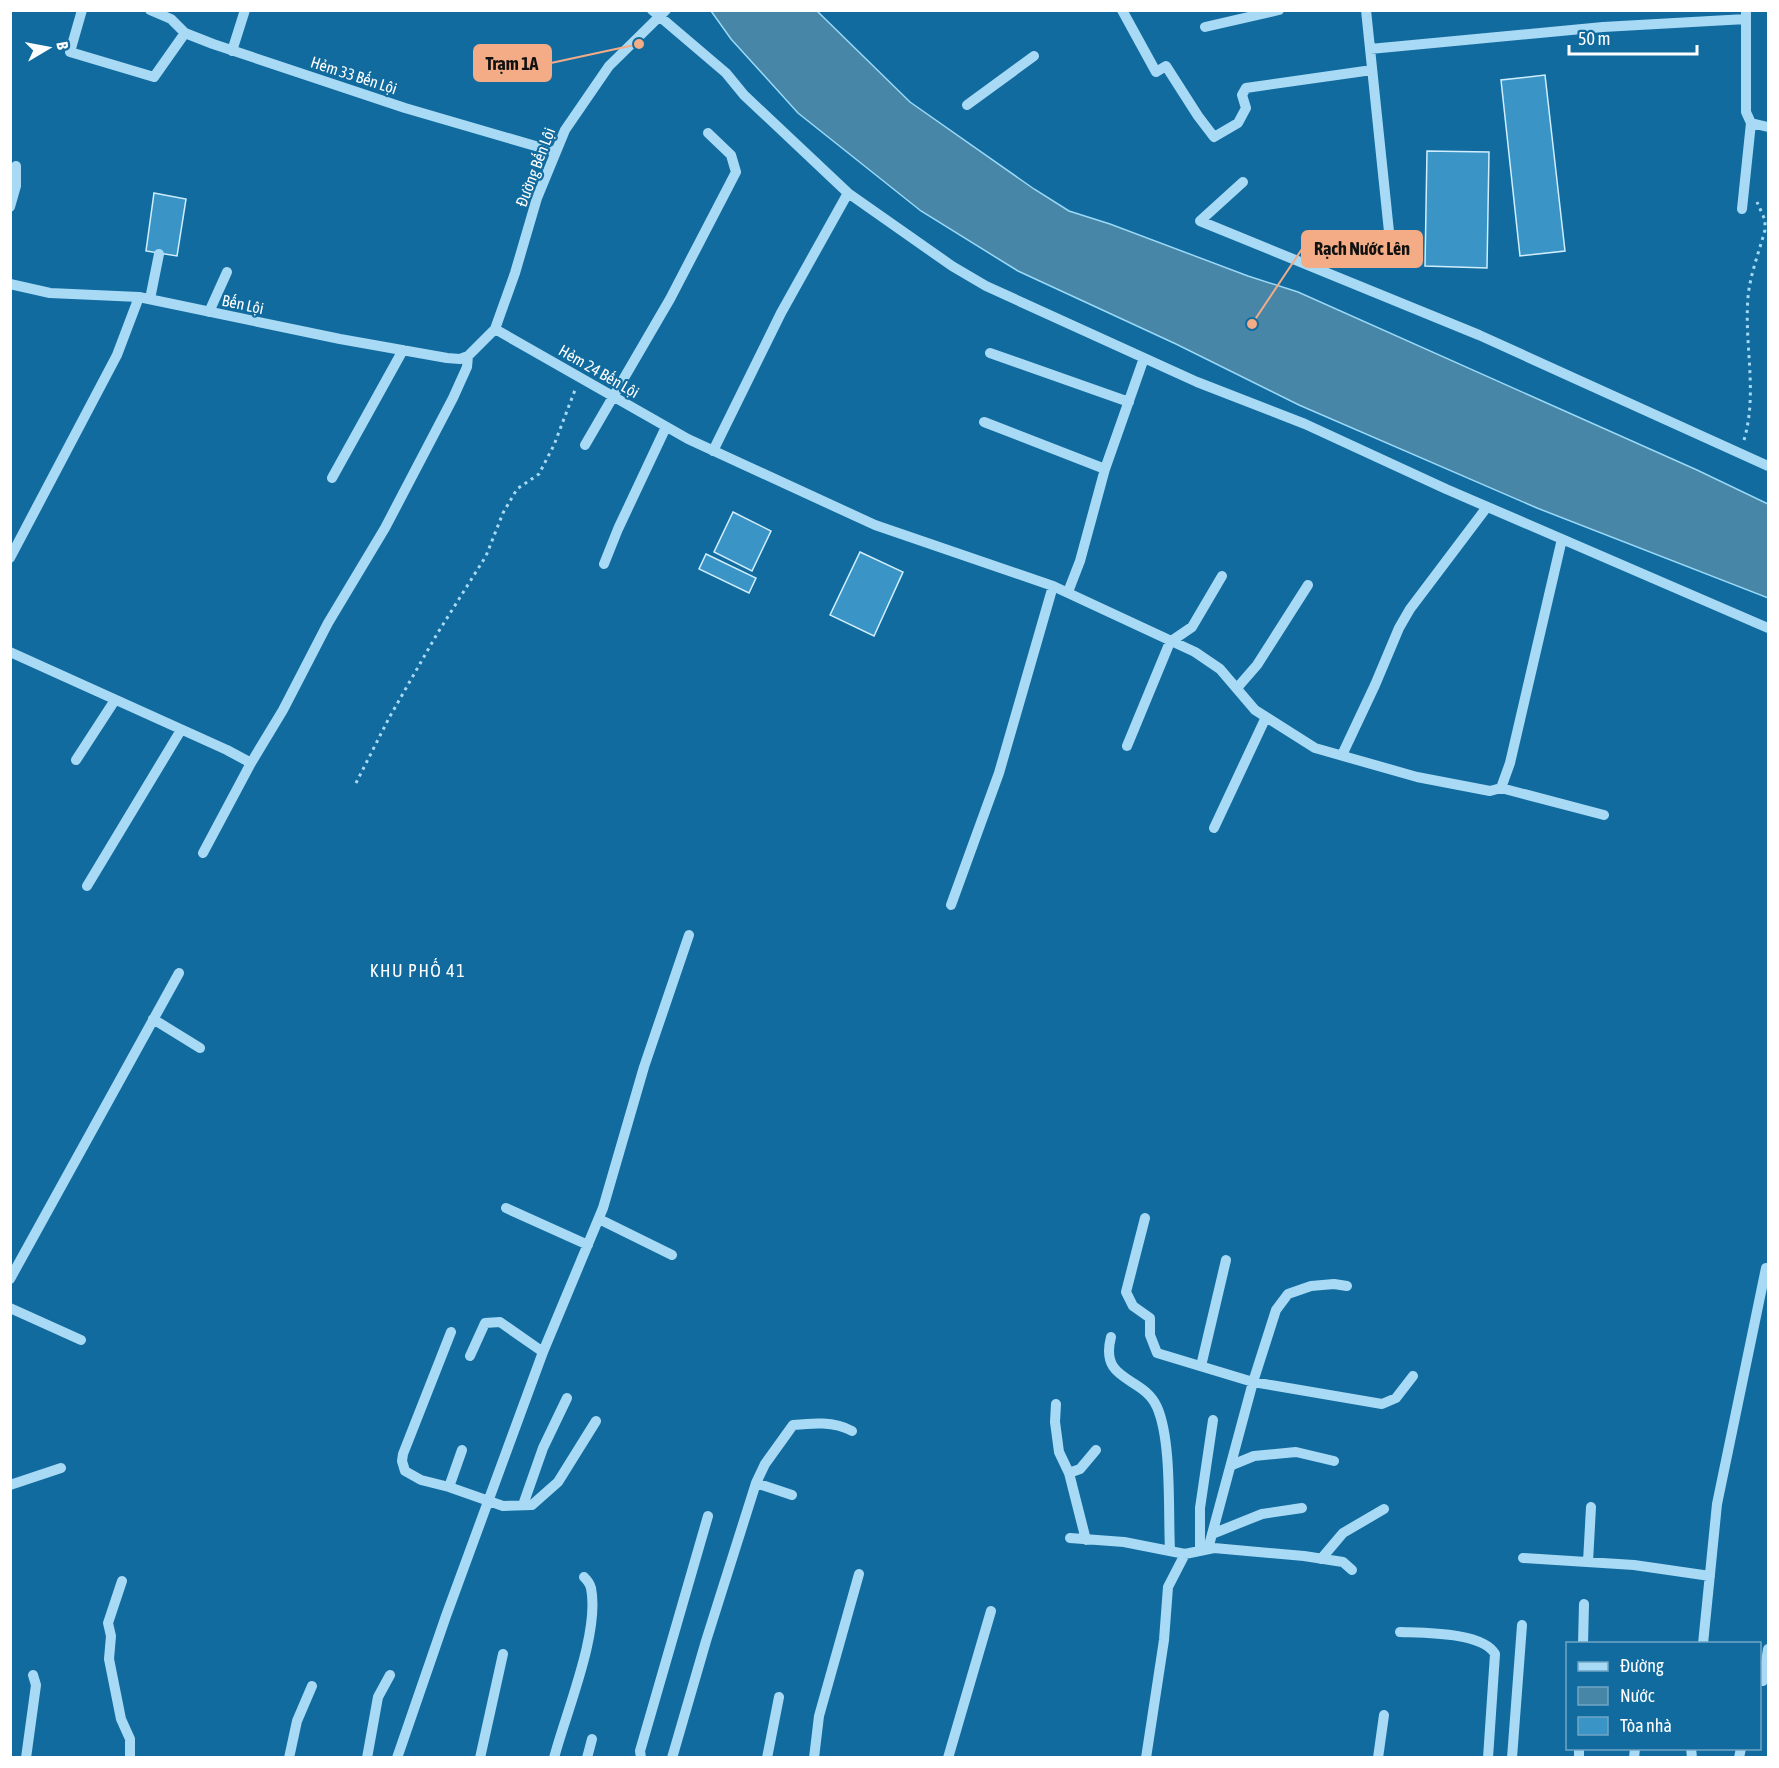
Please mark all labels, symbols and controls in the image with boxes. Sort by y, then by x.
north arrow [18,18,78,78]
scale bar [1569,18,1696,56]
text: 50 m [1578,28,1610,49]
text: B [53,40,72,51]
callout: Trạm 1A [474,45,551,81]
street label: Hẻm 33 Bến Lội [309,52,400,97]
text: Trạm 1A [486,53,539,74]
street label: Đường Bến Lội [511,125,559,209]
callout: Rạch Nước Lên [1302,231,1422,267]
text: Rạch Nước Lên [1314,238,1410,259]
street label: Bến Lội [220,290,266,317]
street label: Hẻm 24 Bến Lội [556,340,643,401]
district label: KHU PHỐ 41 [370,958,466,981]
legend [1566,1642,1761,1750]
text: Đường [1620,1655,1664,1676]
text: Nước [1620,1685,1655,1706]
text: Tòa nhà [1620,1715,1672,1736]

